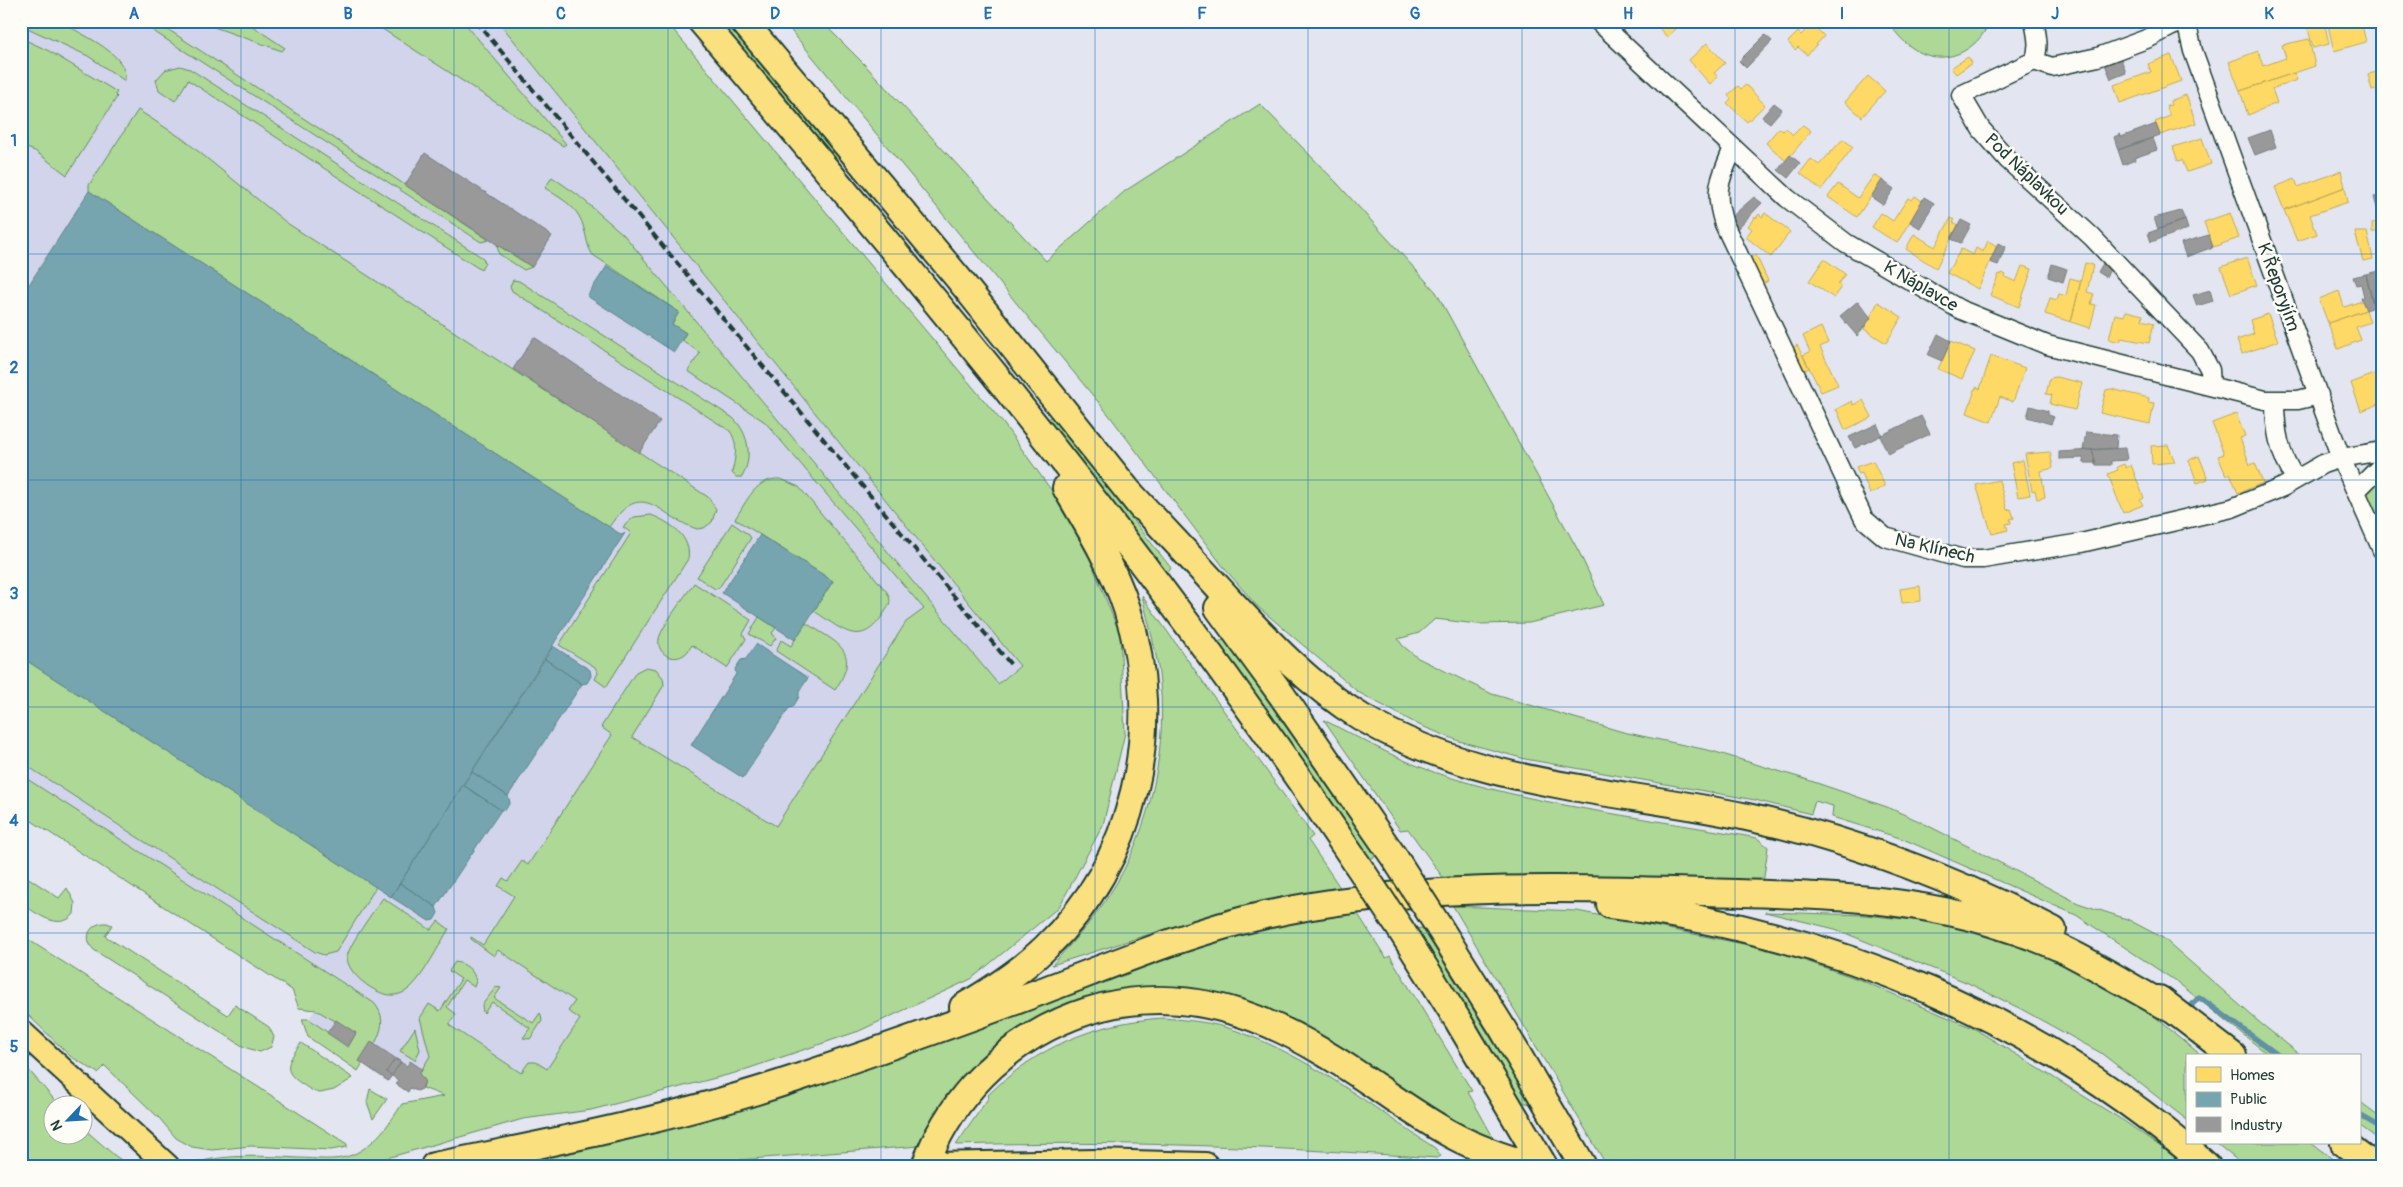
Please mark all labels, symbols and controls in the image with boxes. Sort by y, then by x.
text: A [129,4,140,24]
text: B [343,4,353,24]
text: C [556,4,566,24]
text: D [770,4,780,24]
text: E [984,4,993,24]
text: F [1197,4,1207,24]
text: G [1410,4,1421,24]
text: H [1623,4,1633,24]
text: I [1840,4,1844,24]
text: J [2051,4,2059,24]
text: K [2264,4,2274,24]
street label: Pod Náplavkou [1980,128,2074,220]
text: 1 [11,131,17,151]
street label: K Řeporyjím [2252,240,2305,335]
street label: K Náplavce [1879,256,1962,317]
text: 2 [10,358,19,378]
street label: Na Klínech [1893,528,1977,569]
text: 3 [10,584,19,604]
text: 4 [9,811,19,831]
text: 5 [10,1037,19,1057]
legend [2186,1054,2360,1144]
text: Homes [2230,1066,2275,1085]
text: Public [2230,1090,2267,1109]
north arrow [42,1094,92,1144]
text: Industry [2230,1116,2283,1135]
text: N [47,1117,66,1133]

